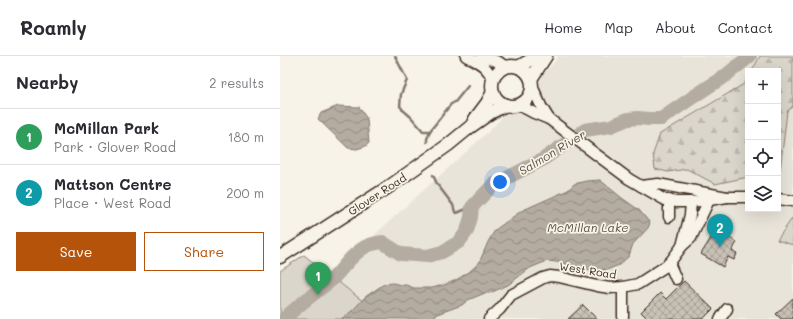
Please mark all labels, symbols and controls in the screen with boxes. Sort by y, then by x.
text: Roamly [20,15,87,40]
text: Home [544,18,582,37]
text: Map [604,18,633,37]
text: About [655,18,696,37]
text: Contact [718,18,773,37]
map controls [745,68,781,212]
button: + [745,68,781,104]
text: Nearby [16,71,78,93]
text: 2 results [209,74,264,91]
button: − [745,104,781,140]
text: McMillan Park [54,118,159,138]
water label: Salmon River [515,126,589,178]
text: 1 [26,128,32,145]
text: 180 m [228,128,264,145]
text: Park · Glover Road [54,138,176,155]
button: locate [745,140,781,176]
street label: Glover Road [345,170,409,218]
your location [490,172,510,192]
text: Mattson Centre [54,174,171,194]
button: layers [745,176,781,212]
text: 2 [25,184,33,201]
text: 200 m [226,184,264,201]
text: Place · West Road [54,194,171,211]
pin: 2 [707,214,733,247]
water label: McMillan Lake [547,219,629,235]
button: Save [16,232,136,271]
button: Share [144,232,264,271]
street label: West Road [558,258,618,282]
pin: 1 [305,262,331,295]

